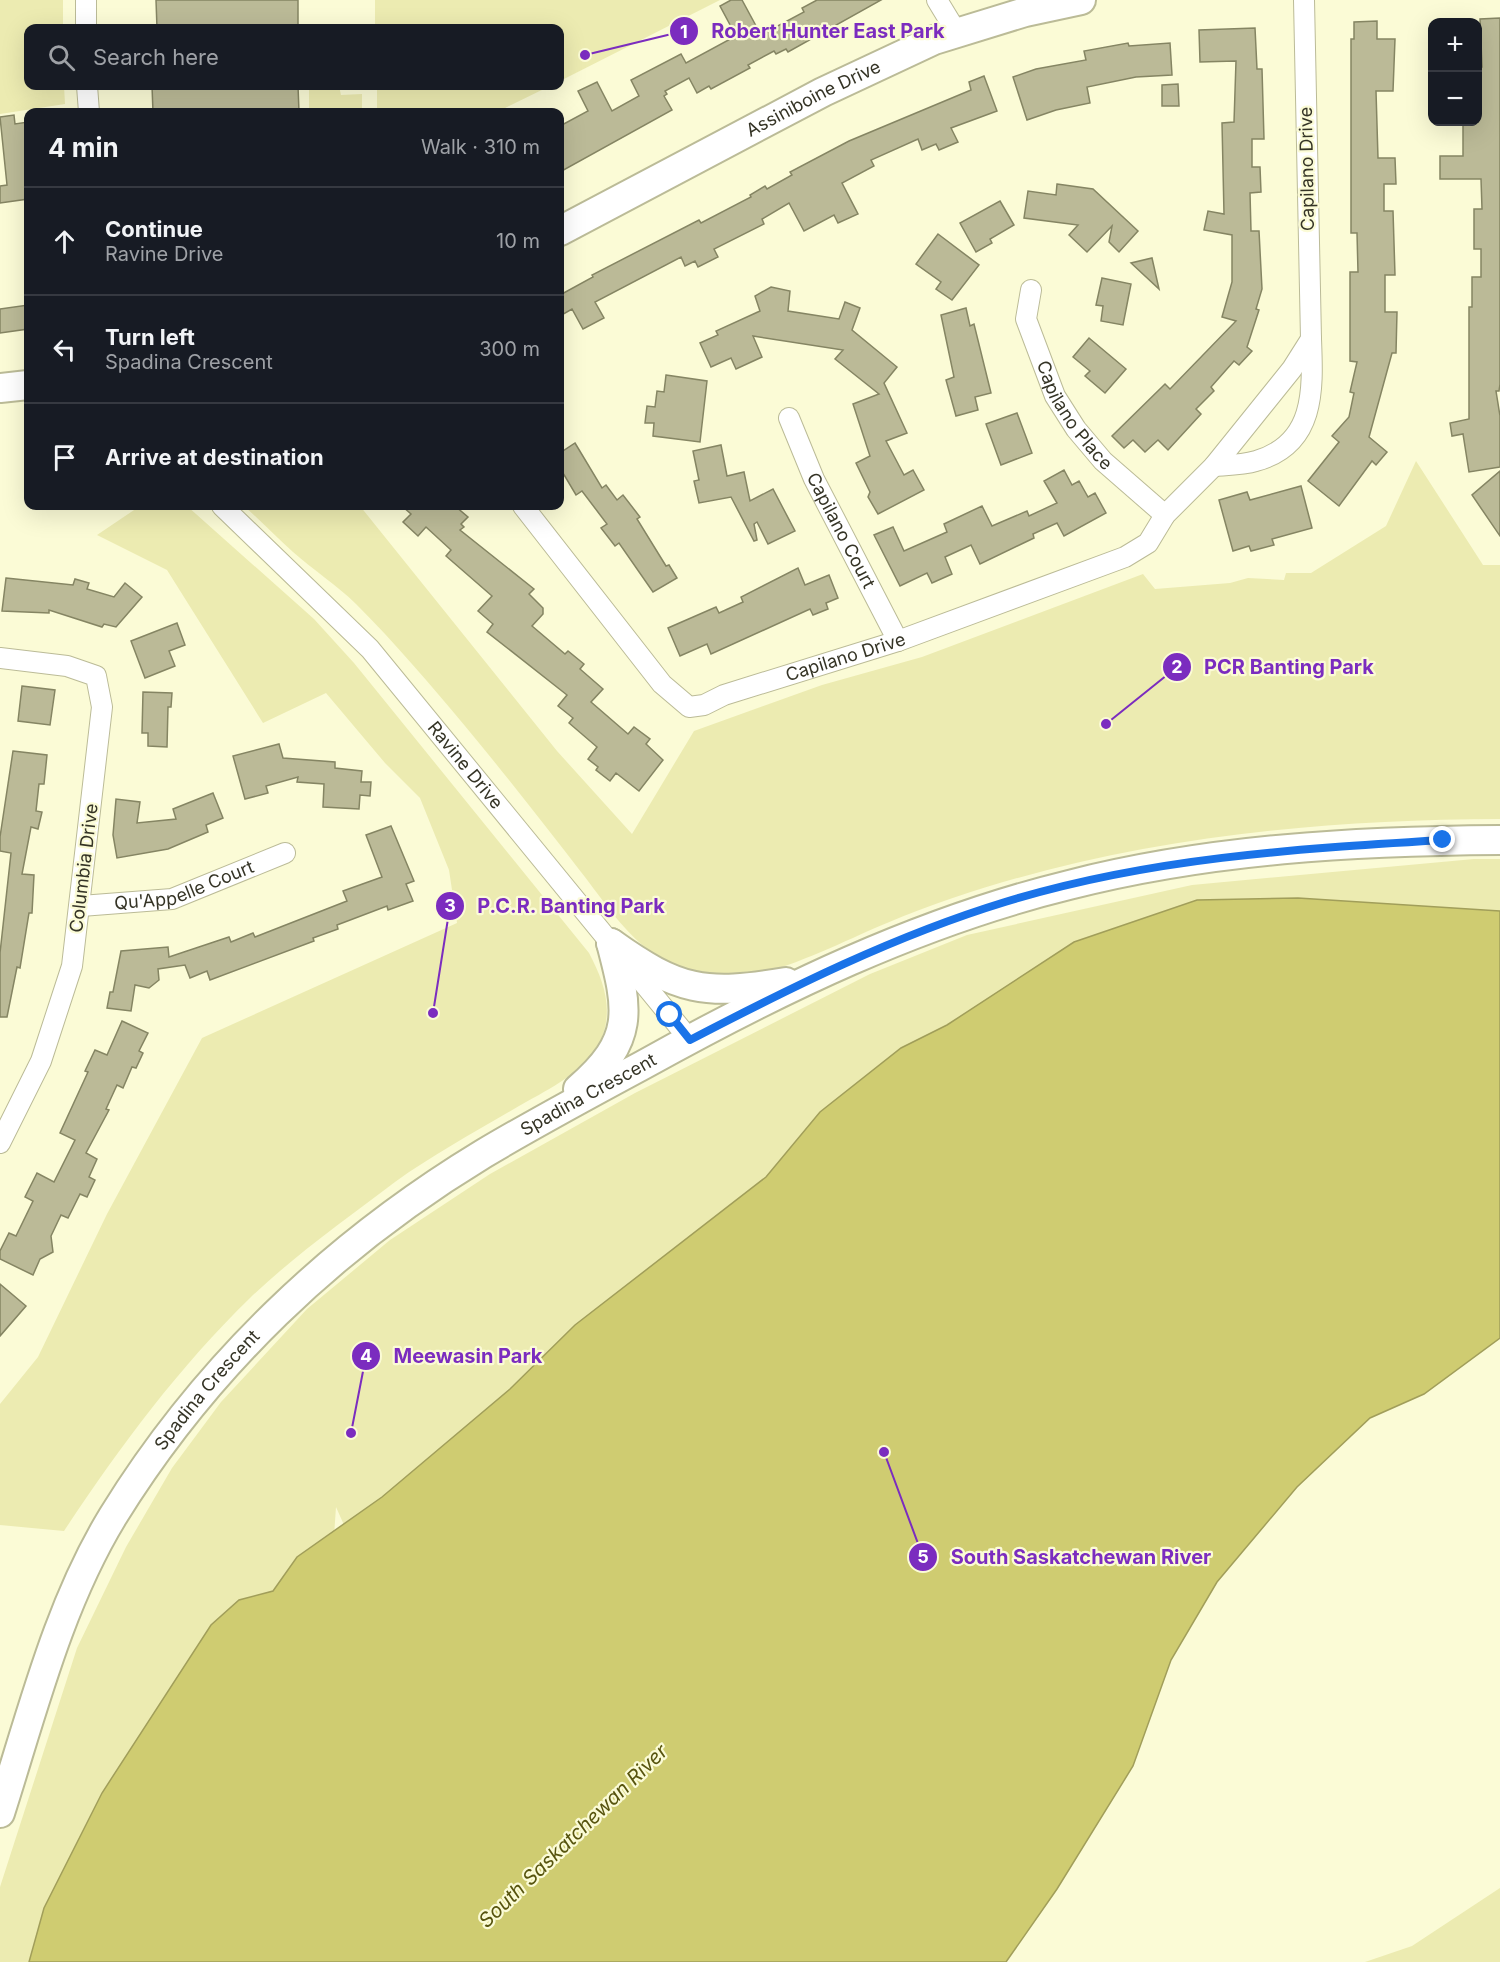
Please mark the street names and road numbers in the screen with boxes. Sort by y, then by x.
street label: Assiniboine Drive [742,56,884,141]
street label: Capilano Drive [1295,107,1318,231]
street label: Capilano Place [1033,358,1117,474]
street label: Capilano Court [803,469,880,592]
street label: Capilano Drive [783,628,908,685]
street label: Ravine Drive [424,717,507,813]
street label: Columbia Drive [65,802,102,934]
street label: Qu'Appelle Court [113,856,257,913]
street label: Spadina Crescent [517,1049,660,1140]
street label: Spadina Crescent [150,1325,264,1454]

